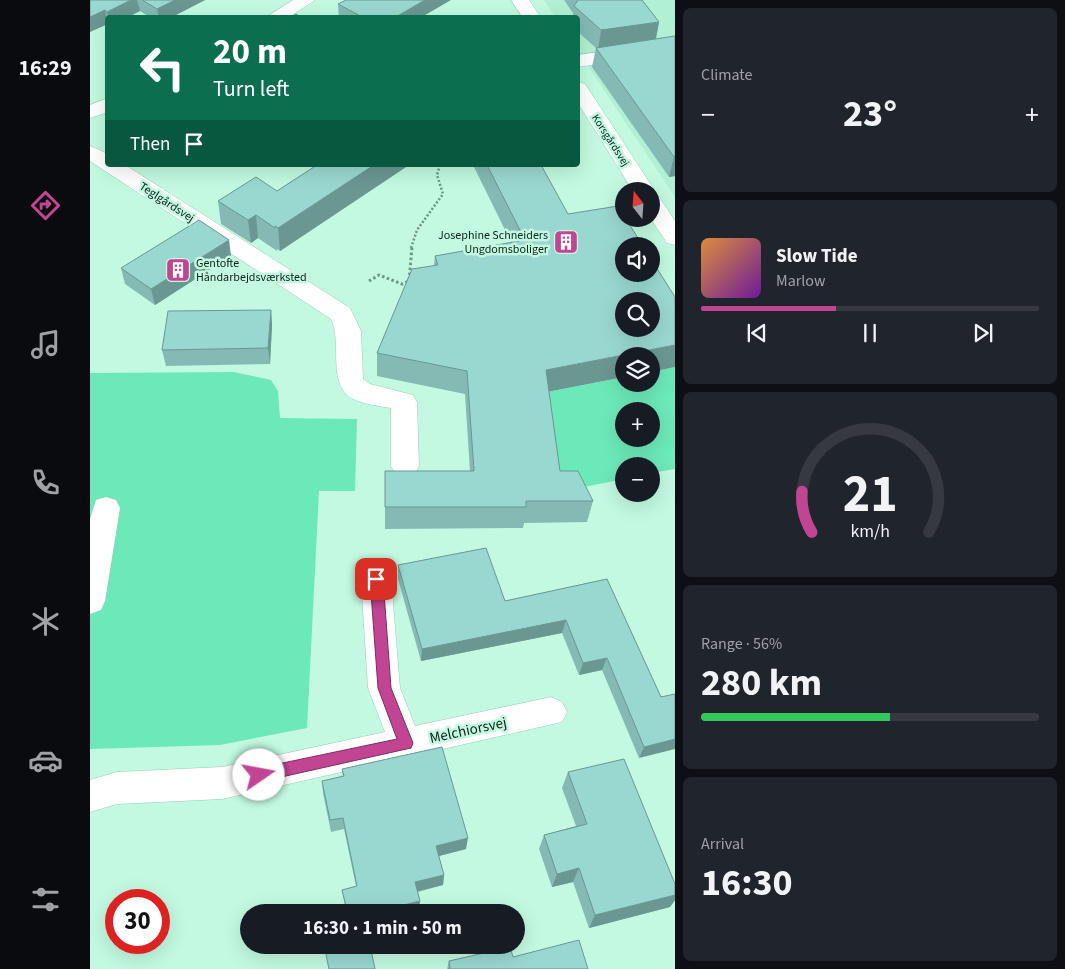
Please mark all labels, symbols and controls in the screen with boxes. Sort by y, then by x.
text: 20 m [213,27,287,77]
icon: left [130,35,195,100]
text: 16:29 [18,52,72,84]
text: Climate [701,64,752,86]
text: Turn left [213,73,289,105]
text: 23° [843,87,897,141]
text: − [701,95,715,135]
text: + [1025,95,1039,135]
street label: Korsgårdsvej [588,111,633,169]
icon: arrive [180,130,208,158]
text: Then [130,131,170,158]
street label: Teglgårdsvej [136,178,198,227]
north arrow [615,182,660,228]
map controls [615,182,660,502]
icon: directions [28,188,63,223]
place label: Josephine Schneiders Ungdomsboliger [438,227,549,258]
building icon: Josephine Schneiders Ungdomsboliger [553,229,579,255]
button: sound [615,237,660,282]
text: Slow Tide [776,243,857,270]
place label: Gentofte Håndarbejdsværksted [196,255,307,286]
building icon: Gentofte Håndarbejdsværksted [165,257,191,283]
text: Marlow [776,270,825,292]
button: search [615,292,660,337]
icon: previous [743,319,771,347]
icon: pause [856,319,884,347]
icon: next [969,319,997,347]
icon: music [28,327,63,362]
button: layers [615,347,660,392]
button: + [615,402,660,447]
button: − [615,457,660,502]
text: 21 [843,458,897,532]
icon: phone [28,465,63,500]
text: km/h [850,519,890,544]
pin [355,558,397,600]
icon: arrive [362,565,390,593]
icon: climate [28,604,63,639]
text: Range · 56% [701,633,782,655]
text: 280 km [701,656,822,710]
street label: Melchiorsvej [428,712,509,749]
icon: car [28,743,63,778]
position arrow [232,748,284,800]
text: Arrival [701,833,744,855]
text: 16:30 [701,856,793,910]
icon: filters [28,882,63,917]
speed limit sign: 30 [105,889,170,954]
text: 16:30 · 1 min · 50 m [303,915,462,942]

